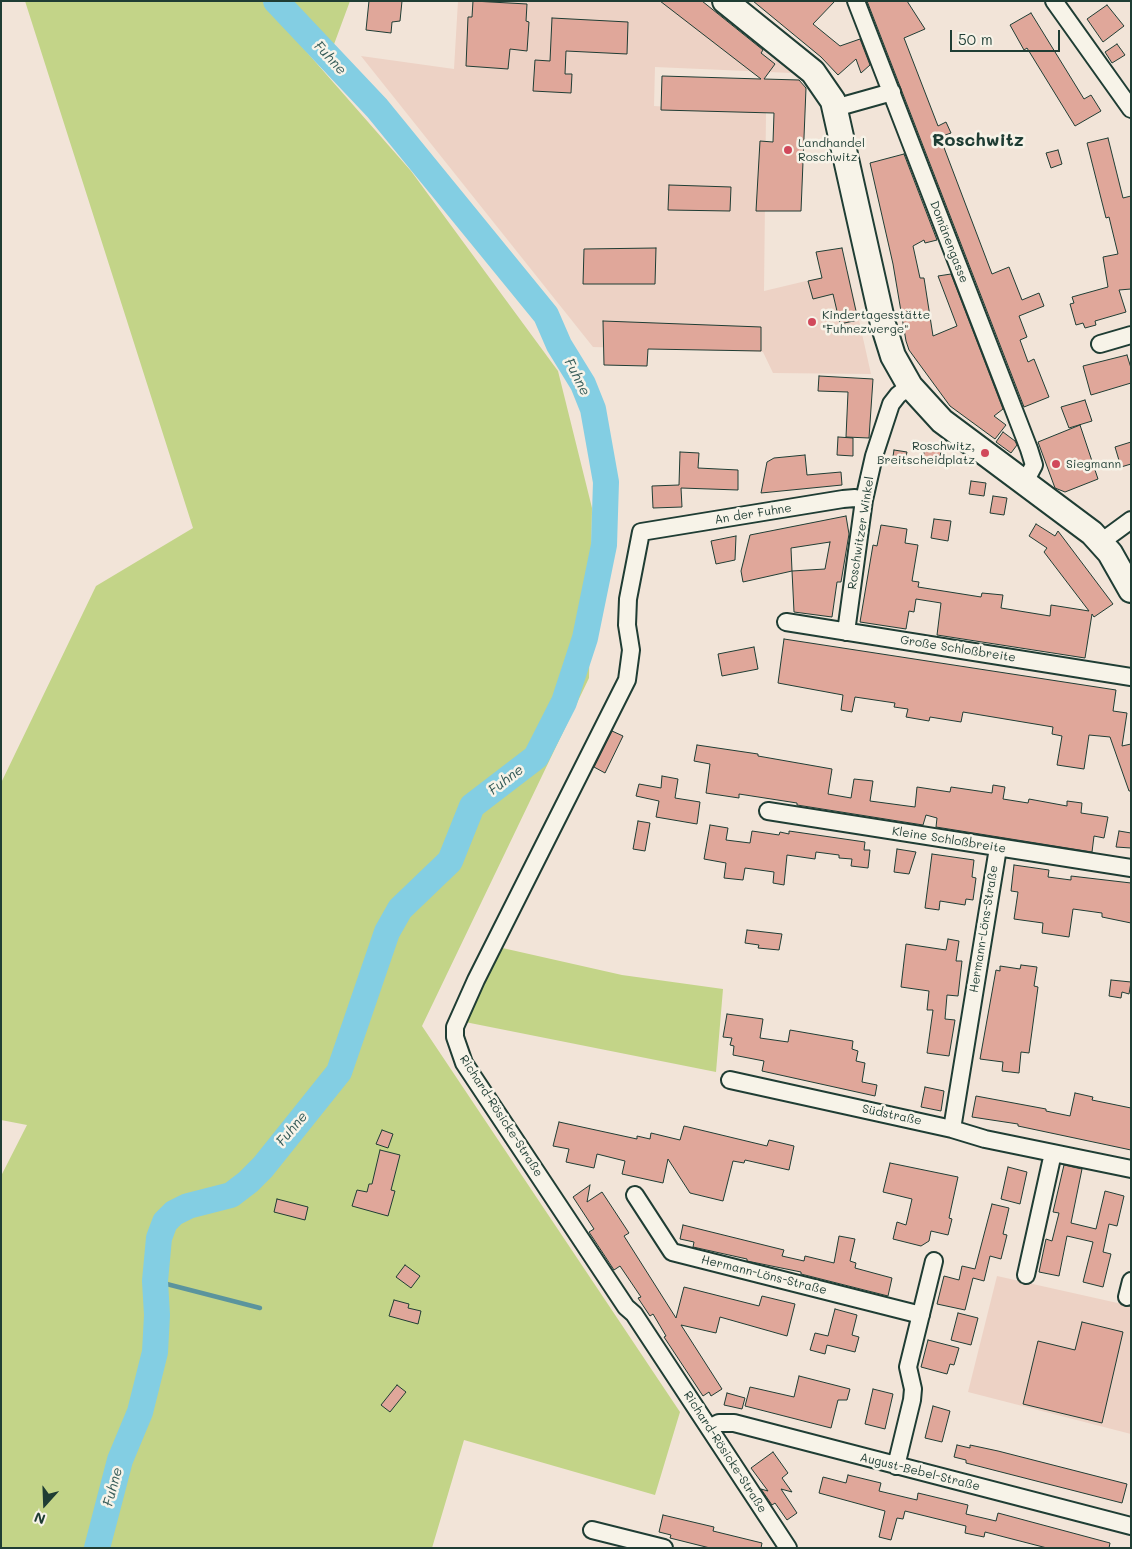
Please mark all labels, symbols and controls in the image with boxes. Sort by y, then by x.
scale bar [952,20,1062,52]
text: 50 m [958,29,993,49]
water label: Fuhne [310,38,350,78]
district label: Roschwitz [932,129,1024,151]
place label: Landhandel Roschwitz [798,136,865,164]
marker: Landhandel Roschwitz [782,144,794,156]
street label: Domänengasse [927,199,971,285]
place label: Kindertagesstätte "Fuhnezwerge" [822,308,930,336]
marker: Kindertagesstätte "Fuhnezwerge" [806,316,818,328]
water label: Fuhne [560,355,594,399]
place label: Roschwitz, Breitscheidplatz [877,439,975,467]
marker: Roschwitz, Breitscheidplatz [979,447,991,459]
place label: Siegmann [1066,457,1121,471]
marker: Siegmann [1050,458,1062,470]
street label: Roschwitzer Winkel [845,475,877,591]
street label: An der Fuhne [713,501,793,527]
street label: Große Schloßbreite [899,633,1017,665]
water label: Fuhne [485,761,527,799]
street label: Kleine Schloßbreite [891,824,1007,856]
street label: Hermann-Löns-Straße [967,864,1001,994]
street label: Richard-Rösicke-Straße [456,1052,546,1180]
street label: Südstraße [861,1102,923,1128]
water label: Fuhne [273,1108,311,1150]
street label: Hermann-Löns-Straße [700,1252,828,1298]
street label: Richard-Rösicke-Straße [680,1388,770,1516]
street label: August-Bebel-Straße [859,1450,981,1494]
water label: Fuhne [100,1466,126,1508]
north arrow [20,1479,70,1529]
text: N [31,1508,48,1529]

